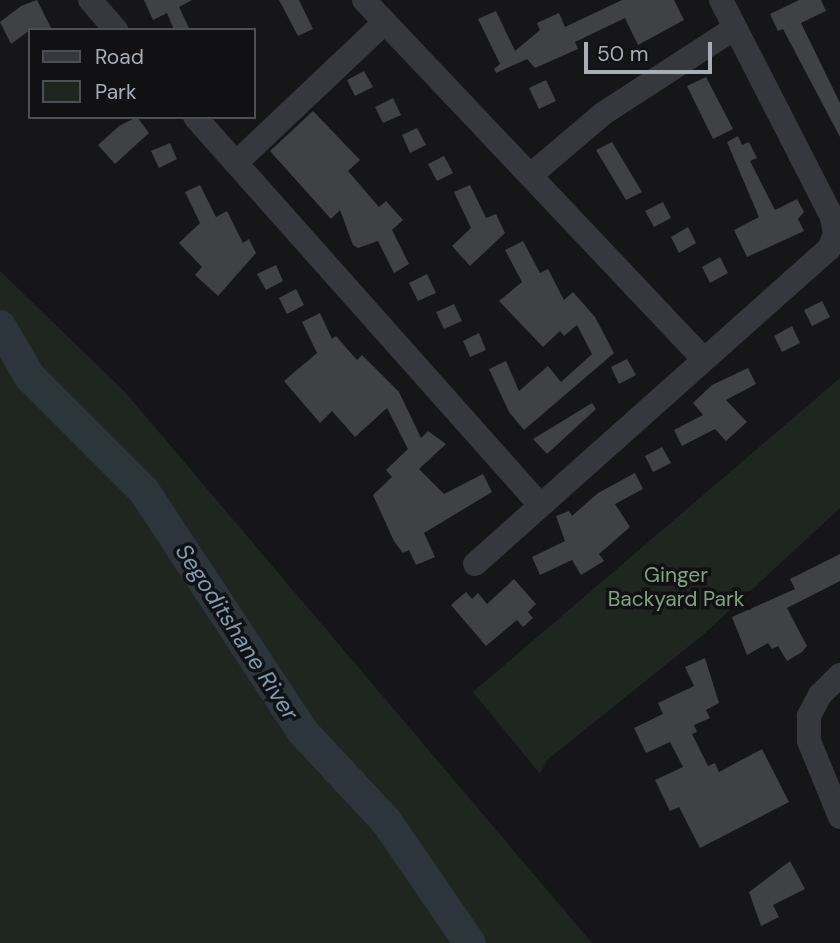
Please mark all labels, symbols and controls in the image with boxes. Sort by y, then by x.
legend [28,28,256,119]
scale bar [588,28,716,72]
text: 50 m [597,40,648,68]
text: Road [95,43,144,71]
text: Park [95,78,136,106]
water label: Segoditshane River [170,539,304,725]
park label: Ginger Backyard Park [608,562,744,612]

